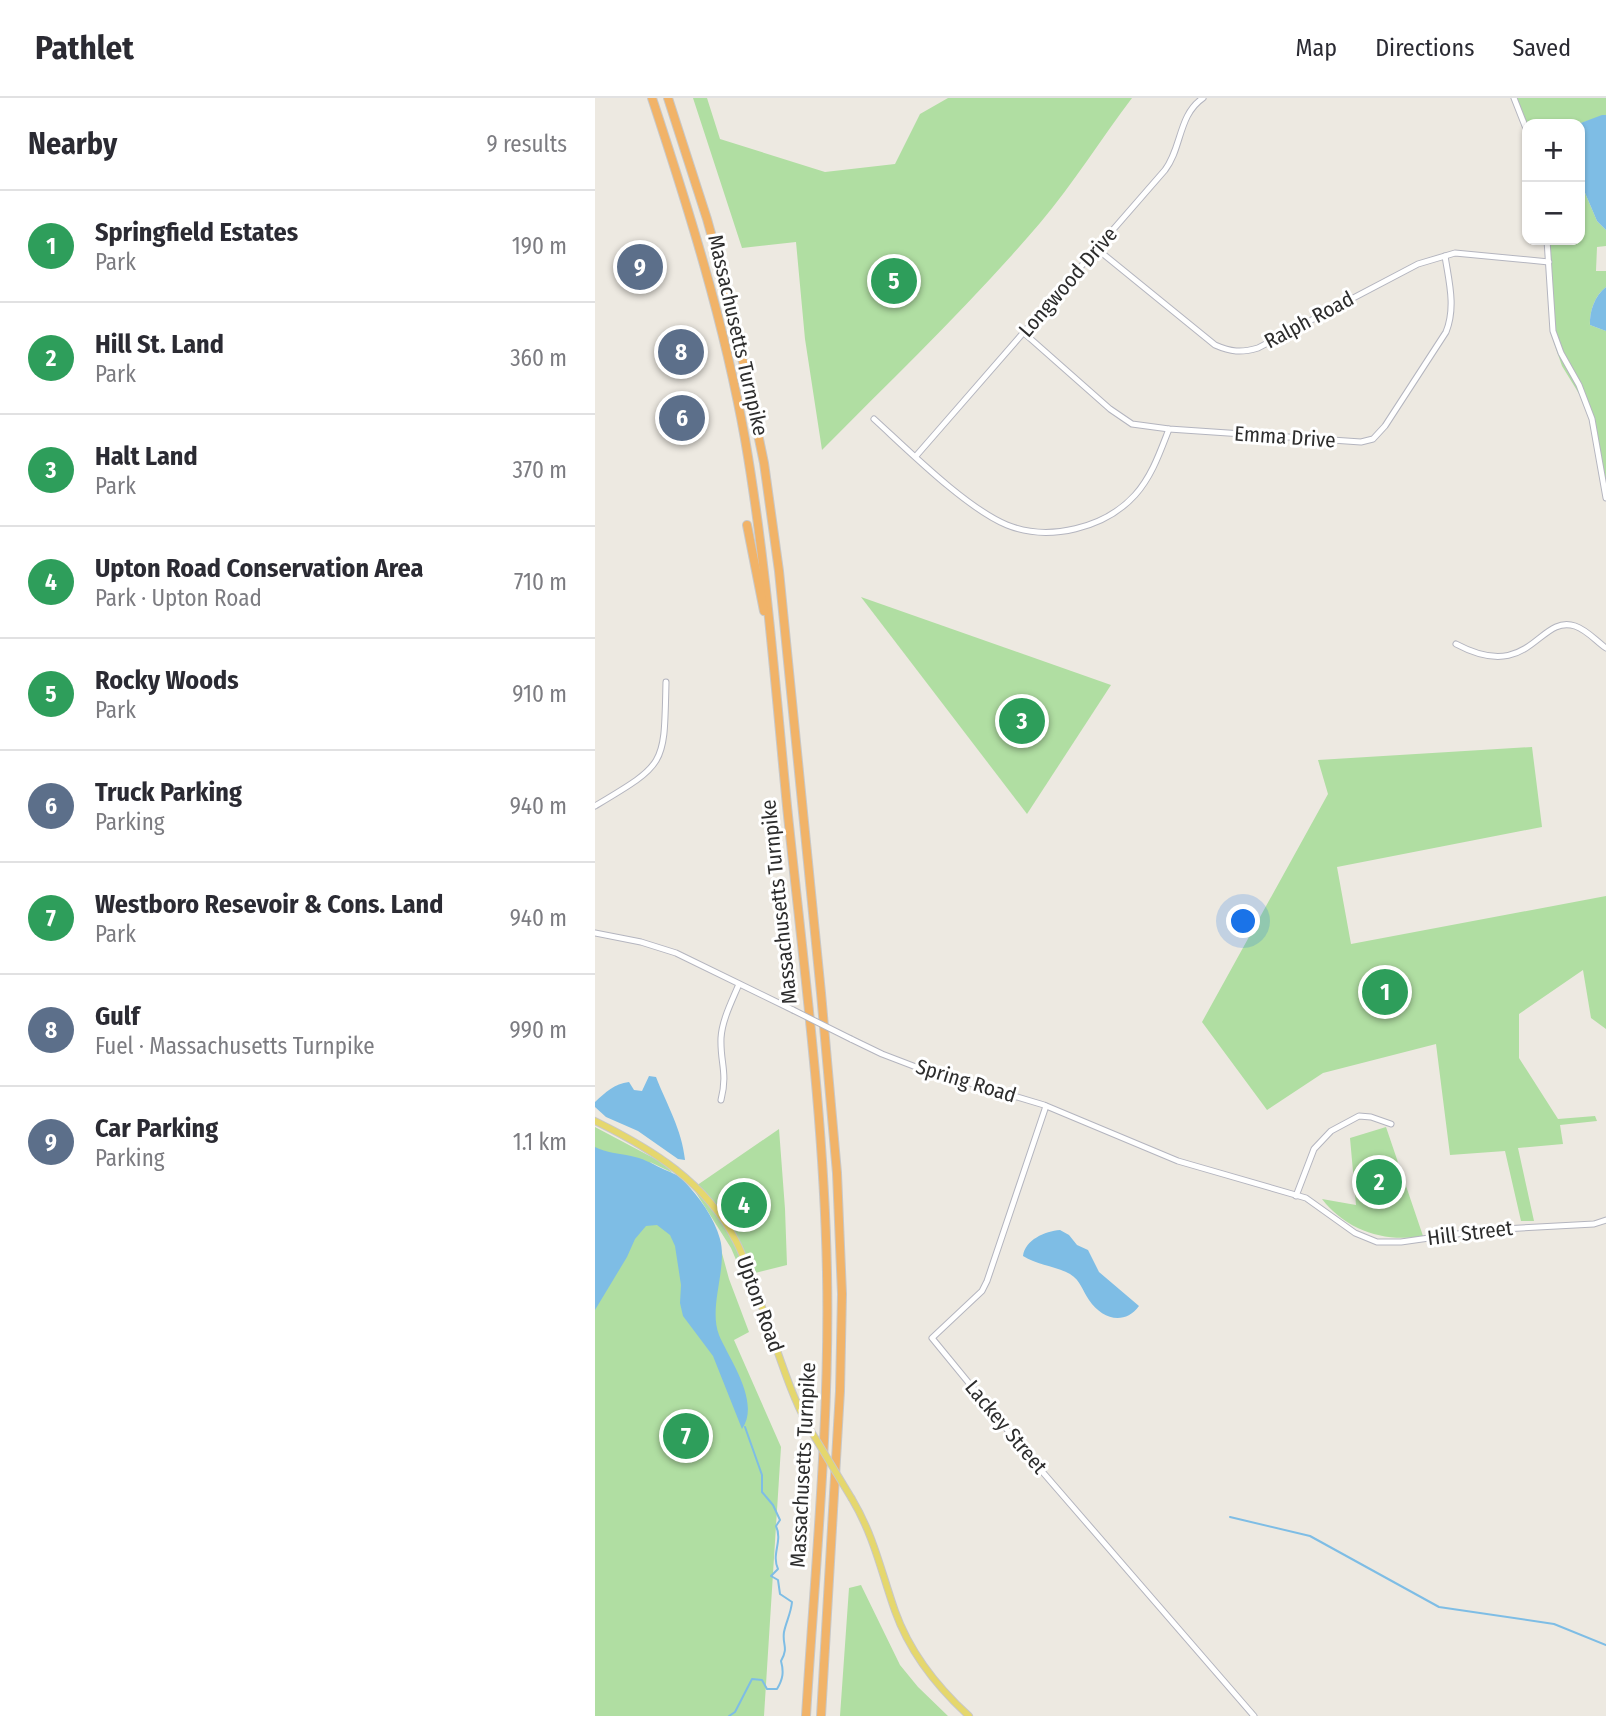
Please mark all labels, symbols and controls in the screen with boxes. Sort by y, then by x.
text: Pathlet [35,28,134,68]
text: Map [1296,34,1337,62]
text: Directions [1375,34,1474,62]
text: Saved [1512,34,1571,62]
map controls [1522,119,1585,245]
button: + [1522,119,1585,182]
text: Nearby [28,126,117,162]
text: 9 results [486,130,567,158]
button: − [1522,182,1585,245]
text: Springfield Estates [95,217,298,248]
street label: Longwood Drive [1013,222,1123,342]
text: 1 [46,232,56,260]
text: 190 m [512,232,567,260]
street label: Massachusetts Turnpike [702,232,774,438]
pin: 9 [617,241,663,293]
text: Park [95,248,136,276]
pin: 5 [871,255,917,307]
street label: Ralph Road [1260,286,1358,354]
pin: 8 [658,326,704,378]
text: Hill St. Land [95,329,224,360]
text: 2 [46,344,56,372]
text: 360 m [510,344,567,372]
text: Park [95,360,136,388]
pin: 6 [659,392,705,444]
street label: Emma Drive [1233,420,1337,454]
text: Halt Land [95,441,198,472]
text: 3 [46,456,56,484]
text: 370 m [513,456,567,484]
text: Park [95,472,136,500]
text: Upton Road Conservation Area [95,553,423,584]
text: 4 [45,568,57,596]
text: 710 m [514,568,567,596]
text: Park · Upton Road [95,584,262,612]
text: Rocky Woods [95,665,239,696]
text: 5 [45,680,57,708]
text: 910 m [512,680,567,708]
pin: 3 [999,695,1045,747]
text: Park [95,696,136,724]
text: Truck Parking [95,777,242,808]
text: 6 [45,792,57,820]
text: 940 m [510,792,567,820]
street label: Massachusetts Turnpike [755,798,803,1006]
text: Parking [95,808,165,836]
text: Westboro Resevoir & Cons. Land [95,889,443,920]
text: 7 [46,904,56,932]
text: 940 m [510,904,567,932]
your location [1226,904,1260,938]
text: Park [95,920,136,948]
pin: 1 [1362,966,1408,1018]
text: Gulf [95,1001,140,1032]
text: 8 [45,1016,57,1044]
text: 990 m [510,1016,567,1044]
text: Fuel · Massachusetts Turnpike [95,1032,375,1060]
street label: Spring Road [913,1053,1019,1109]
text: Car Parking [95,1113,218,1144]
text: 9 [45,1128,57,1156]
text: 1.1 km [513,1128,567,1156]
text: Parking [95,1144,165,1172]
pin: 2 [1356,1156,1402,1208]
pin: 4 [721,1179,767,1231]
street label: Hill Street [1426,1215,1514,1251]
street label: Upton Road [731,1252,789,1356]
street label: Massachusetts Turnpike [785,1362,821,1568]
street label: Lackey Street [959,1375,1053,1479]
pin: 7 [663,1410,709,1462]

